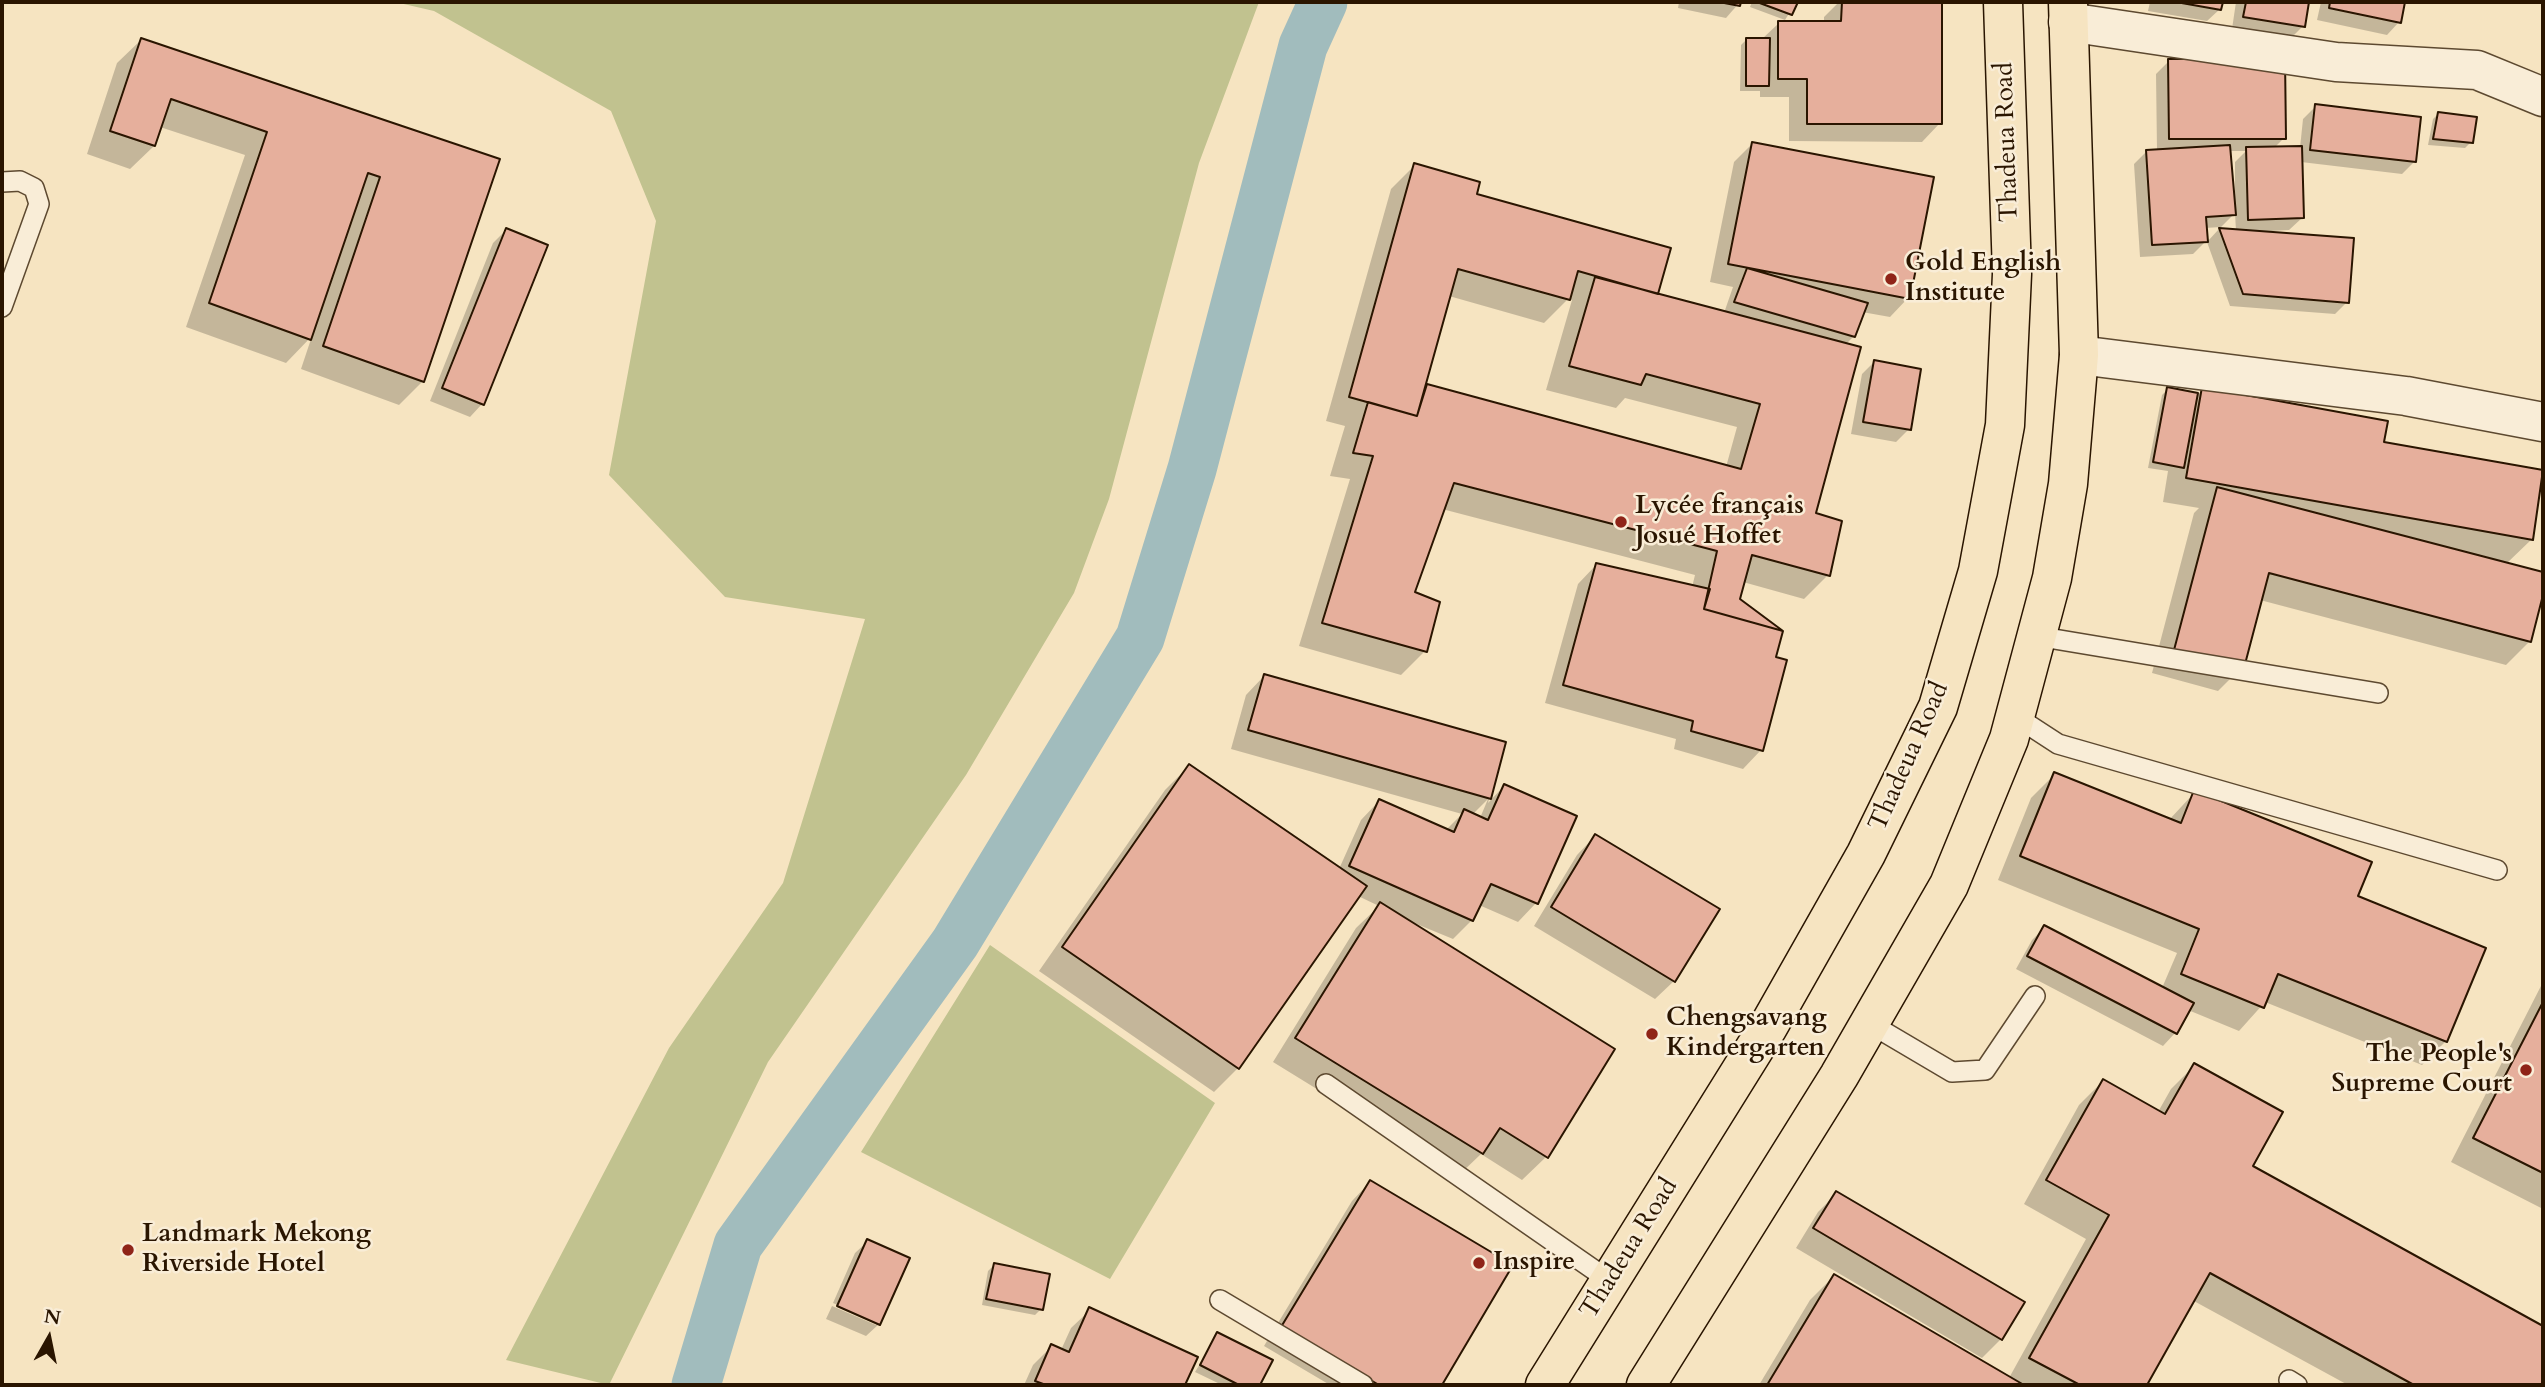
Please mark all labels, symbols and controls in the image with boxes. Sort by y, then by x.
street label: Thadeua Road [1990,62,2026,222]
place label: Gold English Institute [1905,248,2061,310]
marker: Gold English Institute [1883,271,1899,287]
place label: Lycée français Josué Hoffet [1635,491,1804,552]
marker: Lycée français Josué Hoffet [1613,514,1629,530]
street label: Thadeua Road [1863,678,1957,836]
place label: Chengsavang Kindergarten [1666,1003,1827,1064]
marker: Chengsavang Kindergarten [1644,1026,1660,1042]
place label: The People's Supreme Court [2331,1039,2512,1100]
marker: The People's Supreme Court [2518,1062,2534,1078]
street label: Thadeua Road [1574,1173,1686,1325]
place label: Landmark Mekong Riverside Hotel [142,1219,371,1280]
marker: Landmark Mekong Riverside Hotel [120,1242,136,1258]
place label: Inspire [1493,1247,1575,1279]
marker: Inspire [1471,1255,1487,1271]
north arrow [14,1303,84,1373]
text: N [42,1303,62,1331]

